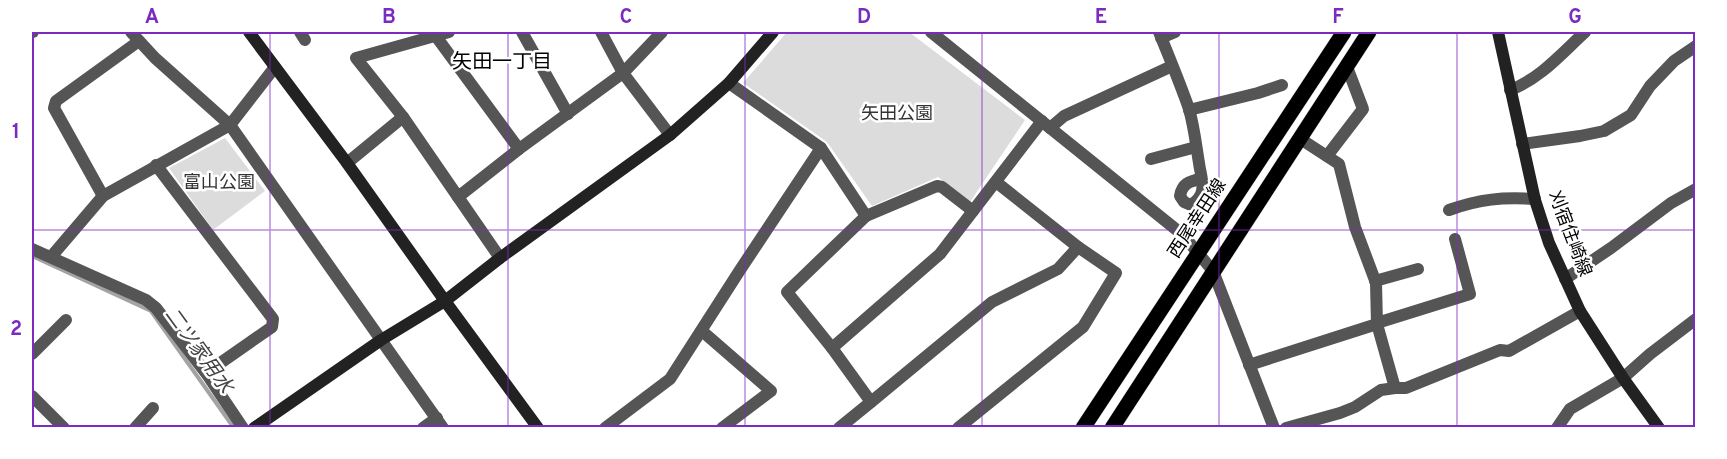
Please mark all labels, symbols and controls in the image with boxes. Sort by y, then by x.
text: A [145,5,159,31]
text: B [382,5,396,31]
text: C [620,5,632,31]
text: D [857,5,871,31]
text: E [1095,5,1107,31]
text: F [1332,5,1344,31]
text: G [1568,5,1582,31]
district label: 矢田一丁目 [452,50,552,76]
park label: 矢田公園 [861,103,933,126]
text: 1 [12,120,20,146]
park label: 富山公園 [183,172,255,195]
street label: 西尾幸田線 [1164,175,1232,263]
street label: 刈宿住崎線 [1542,188,1596,280]
water label: 二ツ家用水 [158,303,239,401]
text: 2 [10,317,22,343]

